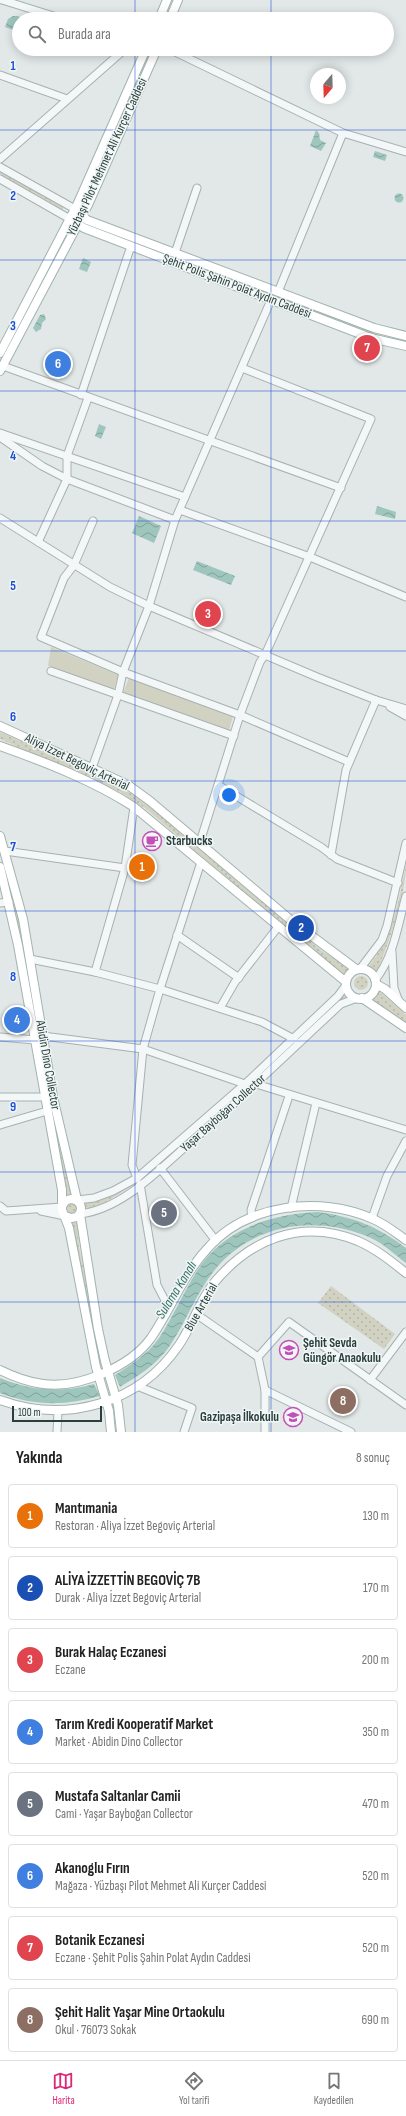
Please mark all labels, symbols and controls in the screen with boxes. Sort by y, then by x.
search box [12,12,394,56]
icon: search [26,23,48,45]
text: Burada ara [58,25,111,44]
text: 1 [10,58,16,74]
north arrow [310,68,346,104]
street label: Yüzbaşı Pilot Mehmet Ali Kurçer Caddesi [63,76,151,238]
text: 2 [10,188,16,204]
street label: Şehit Polis Şahin Polat Aydın Caddesi [160,250,314,322]
text: 3 [10,318,16,334]
pin: 7 [354,333,380,363]
pin: 6 [45,349,71,379]
text: 4 [10,448,16,464]
text: 5 [10,578,16,594]
pin: 3 [195,599,221,629]
text: 6 [10,709,16,725]
street label: Aliya İzzet Begoviç Arterial [21,728,132,794]
your location [219,785,239,805]
cafe icon: Starbucks [141,830,163,852]
place label: Starbucks [166,833,213,849]
text: 7 [10,839,16,855]
pin: 1 [129,852,155,882]
pin: 2 [288,913,314,943]
text: 8 [10,969,16,985]
pin: 4 [4,1005,30,1035]
street label: Abidin Dino Collector [32,1018,64,1111]
street label: Yaşar Bayboğan Collector [177,1070,269,1155]
text: 9 [10,1099,16,1115]
pin: 5 [151,1198,177,1228]
water label: Sulama Kanalı [152,1258,201,1322]
street label: Blue Arterial [181,1280,221,1334]
place label: Şehit Sevda Güngör Anaokulu [303,1335,381,1366]
school or university icon: Şehit Sevda Güngör Anaokulu [278,1339,300,1361]
pin: 8 [330,1386,356,1416]
scale bar [12,1404,102,1423]
text: 100 m [18,1406,40,1419]
school or university icon: Gazipaşa İlkokulu [282,1406,304,1428]
place label: Gazipaşa İlkokulu [200,1409,279,1425]
text: Yakında [16,1448,63,1468]
text: 8 sonuç [356,1450,390,1466]
text: Mantımania [55,1499,117,1518]
text: 1 [27,1508,33,1524]
text: 130 m [363,1508,389,1524]
text: Restoran · Aliya İzzet Begoviç Arterial [55,1518,215,1534]
text: ALİYA İZZETTİN BEGOVİÇ 7B [55,1571,200,1590]
text: 2 [27,1580,33,1596]
text: 170 m [363,1580,389,1596]
text: Durak · Aliya İzzet Begoviç Arterial [55,1590,201,1606]
text: Burak Halaç Eczanesi [55,1643,166,1662]
text: 3 [27,1652,33,1668]
text: 200 m [362,1652,389,1668]
text: Eczane [55,1662,86,1678]
text: Tarım Kredi Kooperatif Market [55,1715,213,1734]
text: 4 [27,1724,33,1740]
text: 350 m [362,1724,389,1740]
text: Market · Abidin Dino Collector [55,1734,183,1750]
text: Mustafa Saltanlar Camii [55,1787,180,1806]
text: 5 [27,1796,33,1812]
text: 470 m [362,1796,389,1812]
text: Cami · Yaşar Bayboğan Collector [55,1806,193,1822]
text: Akanoglu Fırın [55,1859,130,1878]
text: 6 [27,1868,33,1884]
text: 520 m [362,1868,389,1884]
text: Mağaza · Yüzbaşı Pilot Mehmet Ali Kurçer Caddesi [55,1878,267,1894]
text: Botanik Eczanesi [55,1931,145,1950]
text: 7 [27,1940,33,1956]
text: 520 m [362,1940,389,1956]
text: Eczane · Şehit Polis Şahin Polat Aydın Caddesi [55,1950,251,1966]
text: Şehit Halit Yaşar Mine Ortaokulu [55,2003,225,2022]
text: 8 [27,2012,33,2028]
text: 690 m [361,2012,389,2028]
text: Okul · 76073 Sokak [55,2022,136,2038]
tab: Harita [52,2070,75,2107]
tab: Yol tarifi [179,2070,209,2107]
tab: Kaydedilen [314,2070,354,2107]

